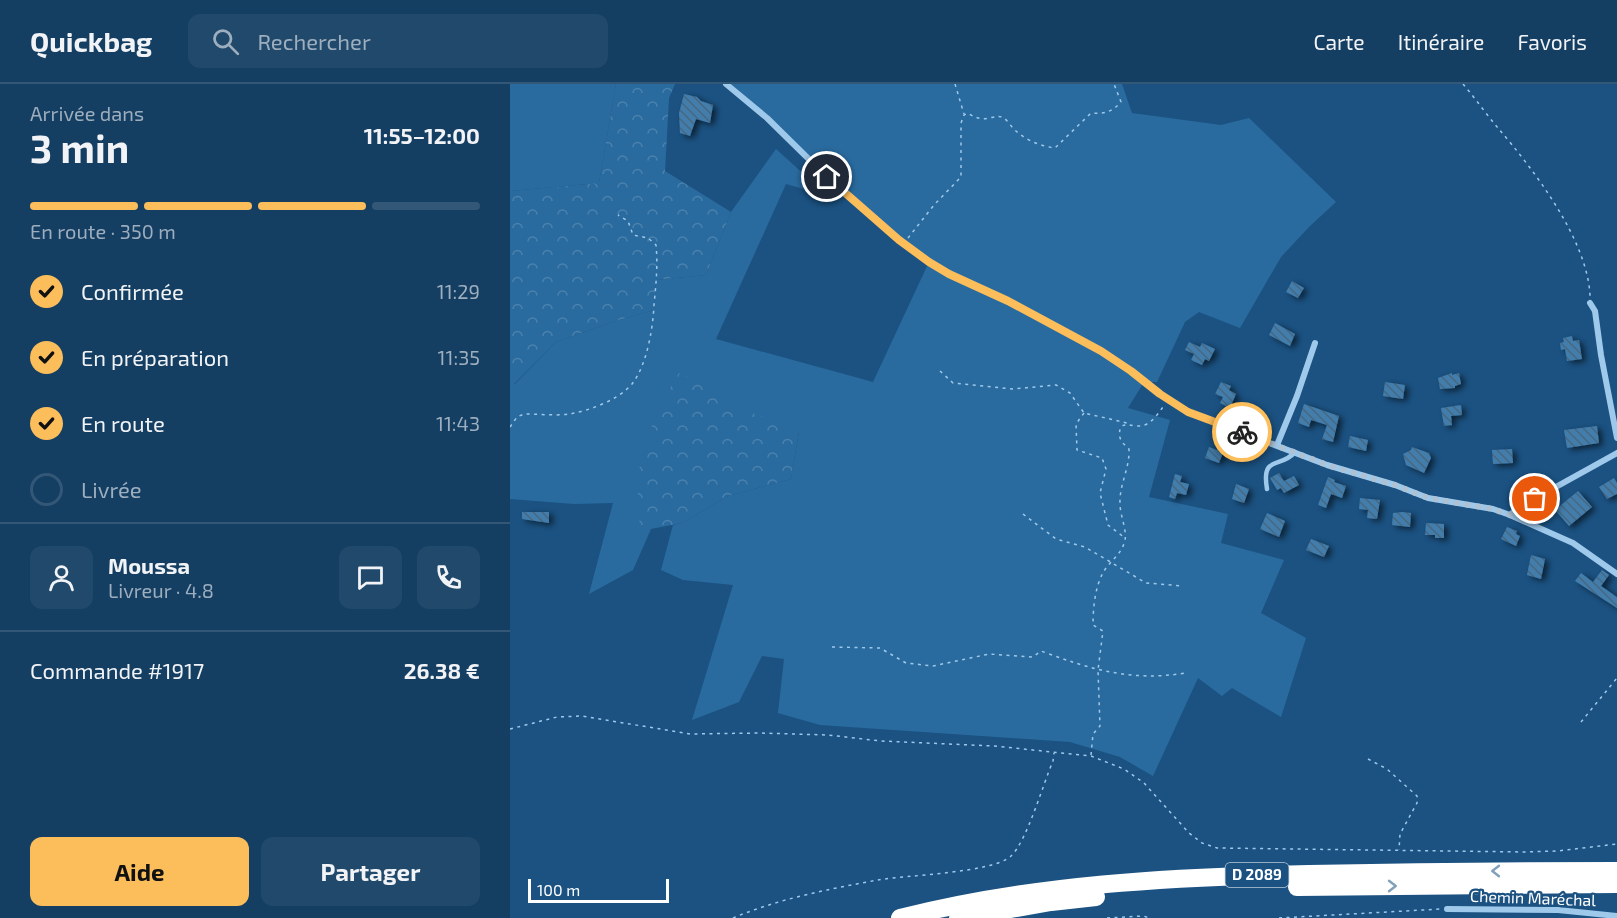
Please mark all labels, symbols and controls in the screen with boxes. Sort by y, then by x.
search box [188,14,608,68]
text: Quickbag [30,24,152,58]
icon: search [209,25,242,58]
text: Rechercher [257,28,371,54]
text: Carte [1313,29,1365,54]
text: Itinéraire [1398,29,1484,54]
text: Favoris [1517,29,1587,54]
text: Arrivée dans [30,101,144,125]
text: 11:55–12:00 [364,122,480,148]
text: 3 min [30,124,129,171]
pin [801,151,852,202]
icon: home [810,160,843,193]
text: En route · 350 m [30,219,176,243]
icon: check [30,275,63,308]
text: Confirmée [81,278,184,304]
text: 11:29 [437,279,480,303]
icon: check [30,341,63,374]
text: En préparation [81,344,229,370]
text: 11:35 [438,345,480,369]
courier [1212,402,1272,462]
icon: check [30,407,63,440]
text: En route [81,410,165,436]
text: 11:43 [436,411,480,435]
icon: bike [1226,416,1259,449]
pin [1509,473,1560,524]
text: Livrée [81,476,142,502]
icon: bag [1518,482,1551,515]
button: person [30,546,93,609]
button: chat [339,546,402,609]
button: phone [417,546,480,609]
text: Moussa [108,552,190,578]
text: Livreur · 4.8 [108,578,214,602]
text: Commande #1917 [30,657,204,683]
text: 26.38 € [404,657,480,683]
button: Aide [30,837,249,906]
button: Partager [261,837,480,906]
road number: D 2089 [1226,863,1288,887]
one-way arrow [1491,865,1500,877]
scale bar [528,876,669,904]
text: 100 m [537,880,580,899]
one-way arrow [1388,880,1397,892]
street label: Chemin Maréchal [1470,886,1597,909]

